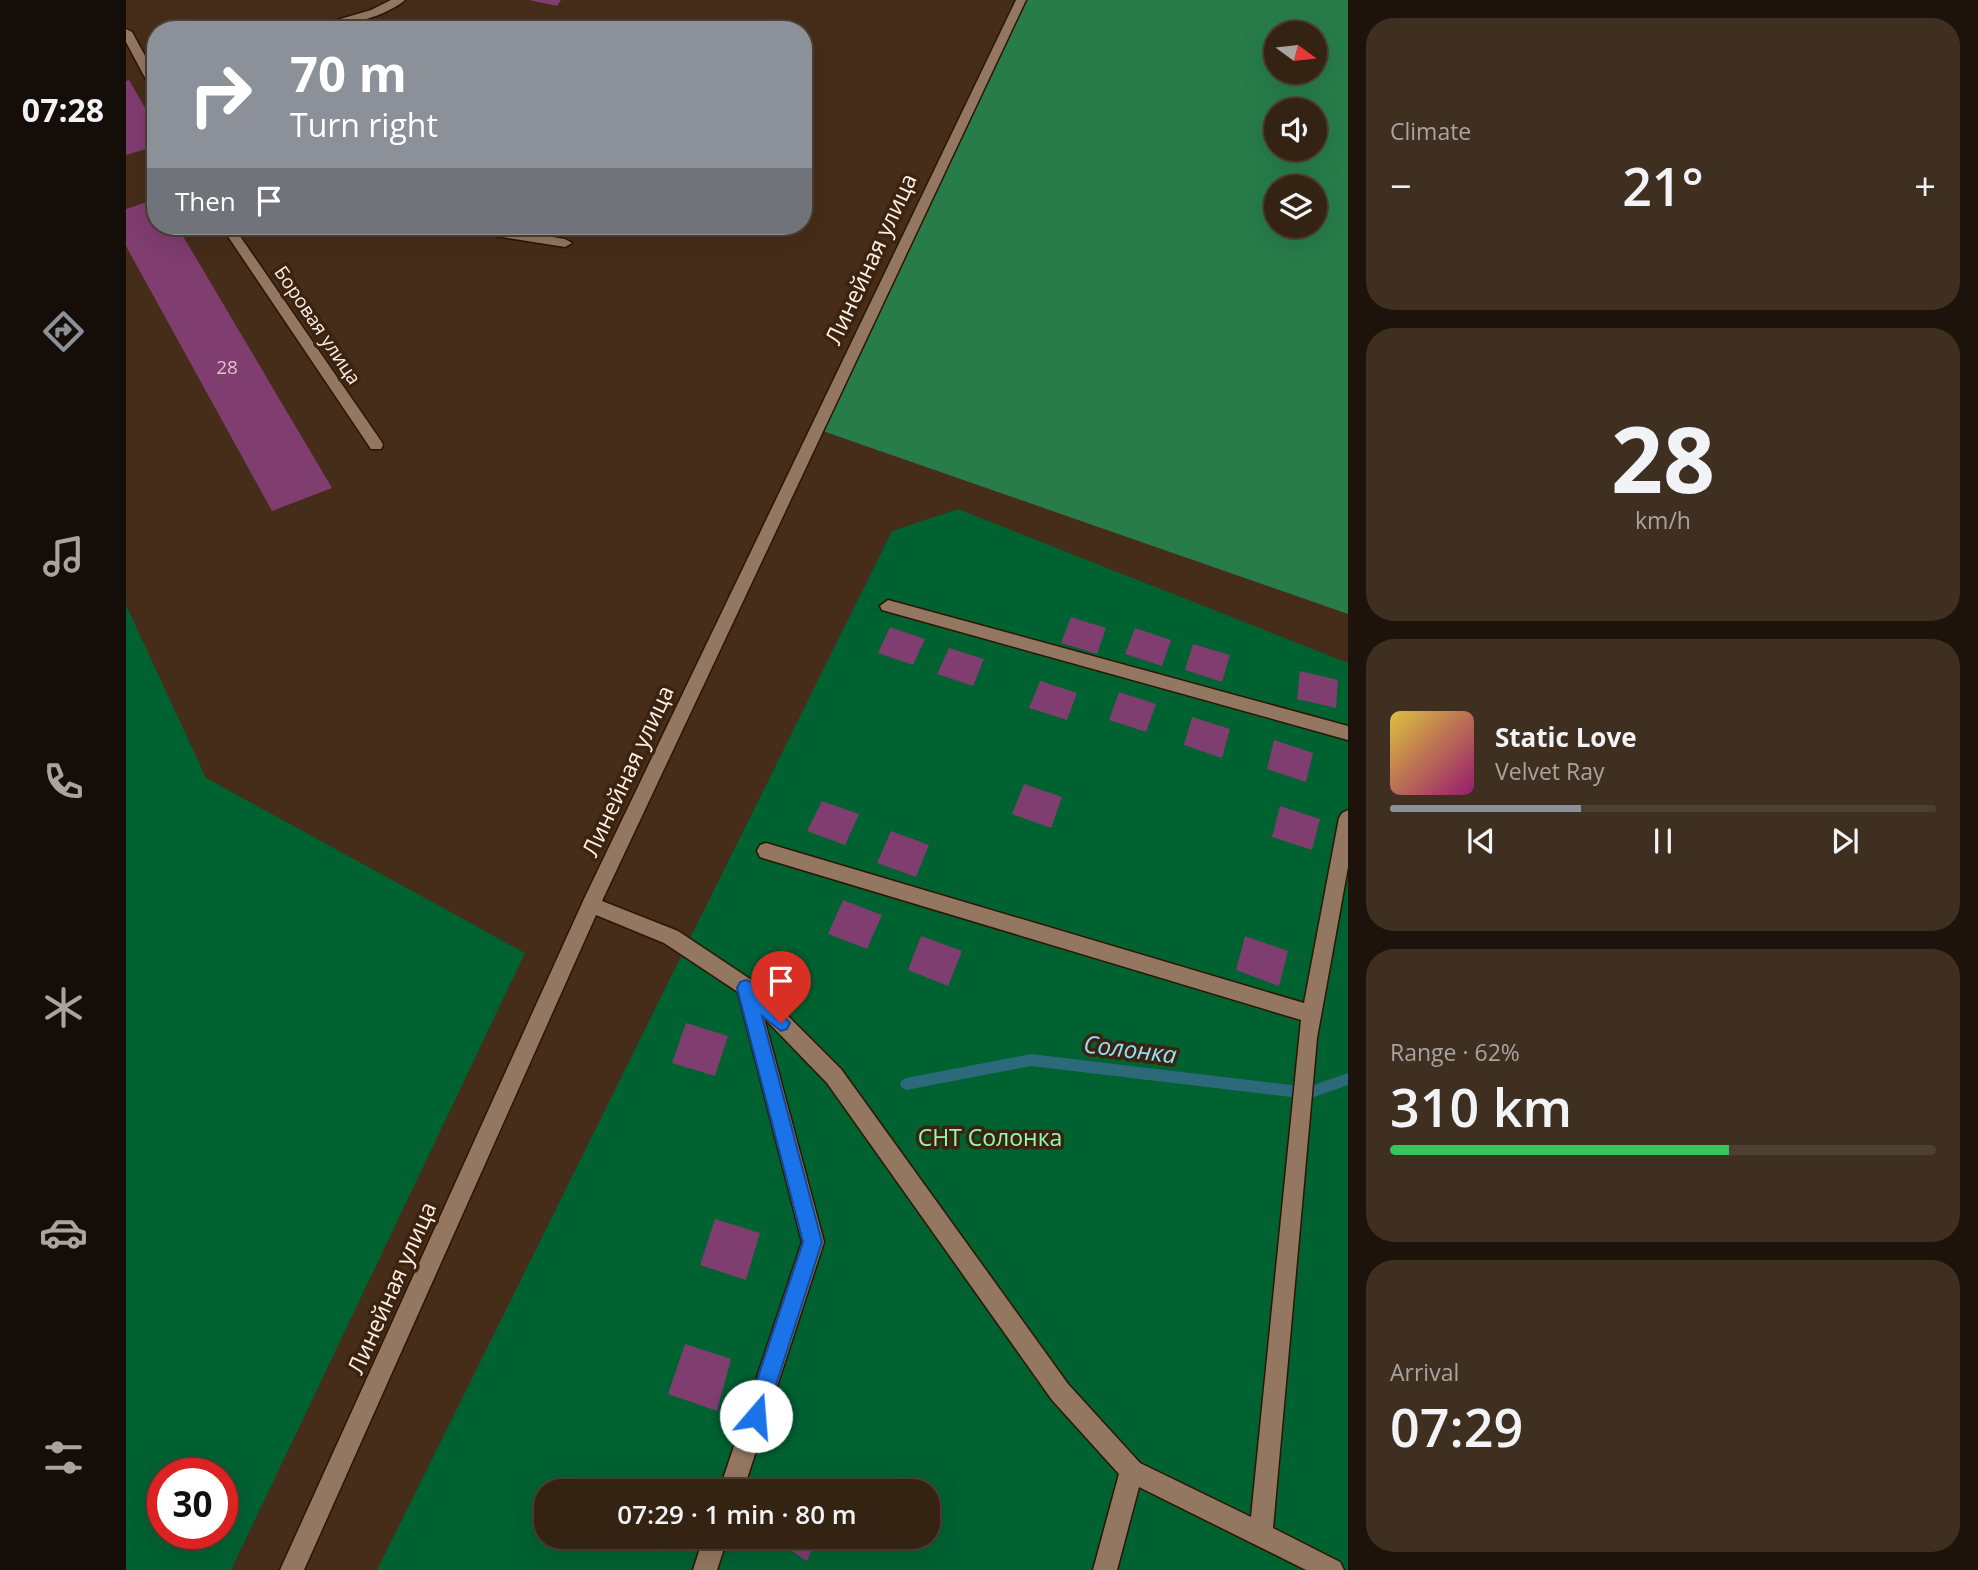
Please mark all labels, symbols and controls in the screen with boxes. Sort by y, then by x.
north arrow [1264,21,1326,84]
map controls [1264,21,1327,238]
text: 70 m [290,40,407,106]
icon: right [175,49,266,140]
text: 07:28 [22,88,104,131]
button: sound [1264,98,1327,161]
text: Turn right [290,103,438,146]
text: Climate [1390,115,1471,147]
text: 21° [1622,150,1704,221]
text: − [1390,159,1412,211]
text: + [1914,159,1936,211]
street label: Линейная улица [816,168,924,349]
button: layers [1264,175,1327,238]
icon: arrive [250,182,288,220]
text: Then [175,183,236,219]
street label: Боровая улица [269,261,367,389]
icon: directions [39,307,88,356]
house number: 28 [216,354,238,380]
text: 28 [1611,396,1715,520]
text: km/h [1635,504,1691,536]
icon: music [39,532,88,581]
street label: Линейная улица [573,680,681,861]
text: Static Love [1495,719,1637,755]
text: Velvet Ray [1495,755,1605,787]
icon: phone [39,757,88,806]
icon: previous [1462,822,1500,860]
icon: pause [1644,822,1682,860]
icon: next [1826,822,1864,860]
pin [751,951,811,1023]
icon: arrive [762,962,800,1000]
icon: climate [39,983,88,1032]
water label: Солонка [1082,1026,1179,1071]
text: Range · 62% [1390,1036,1520,1068]
text: 310 km [1390,1071,1572,1142]
park label: СНТ Солонка [918,1121,1062,1153]
street label: Линейная улица [339,1196,443,1379]
icon: car [39,1208,88,1257]
text: Arrival [1390,1356,1459,1388]
position arrow [719,1379,793,1453]
text: 07:29 [1390,1391,1523,1462]
icon: filters [39,1433,88,1482]
speed limit sign: 30 [147,1458,238,1549]
text: 07:29 · 1 min · 80 m [617,1496,857,1532]

